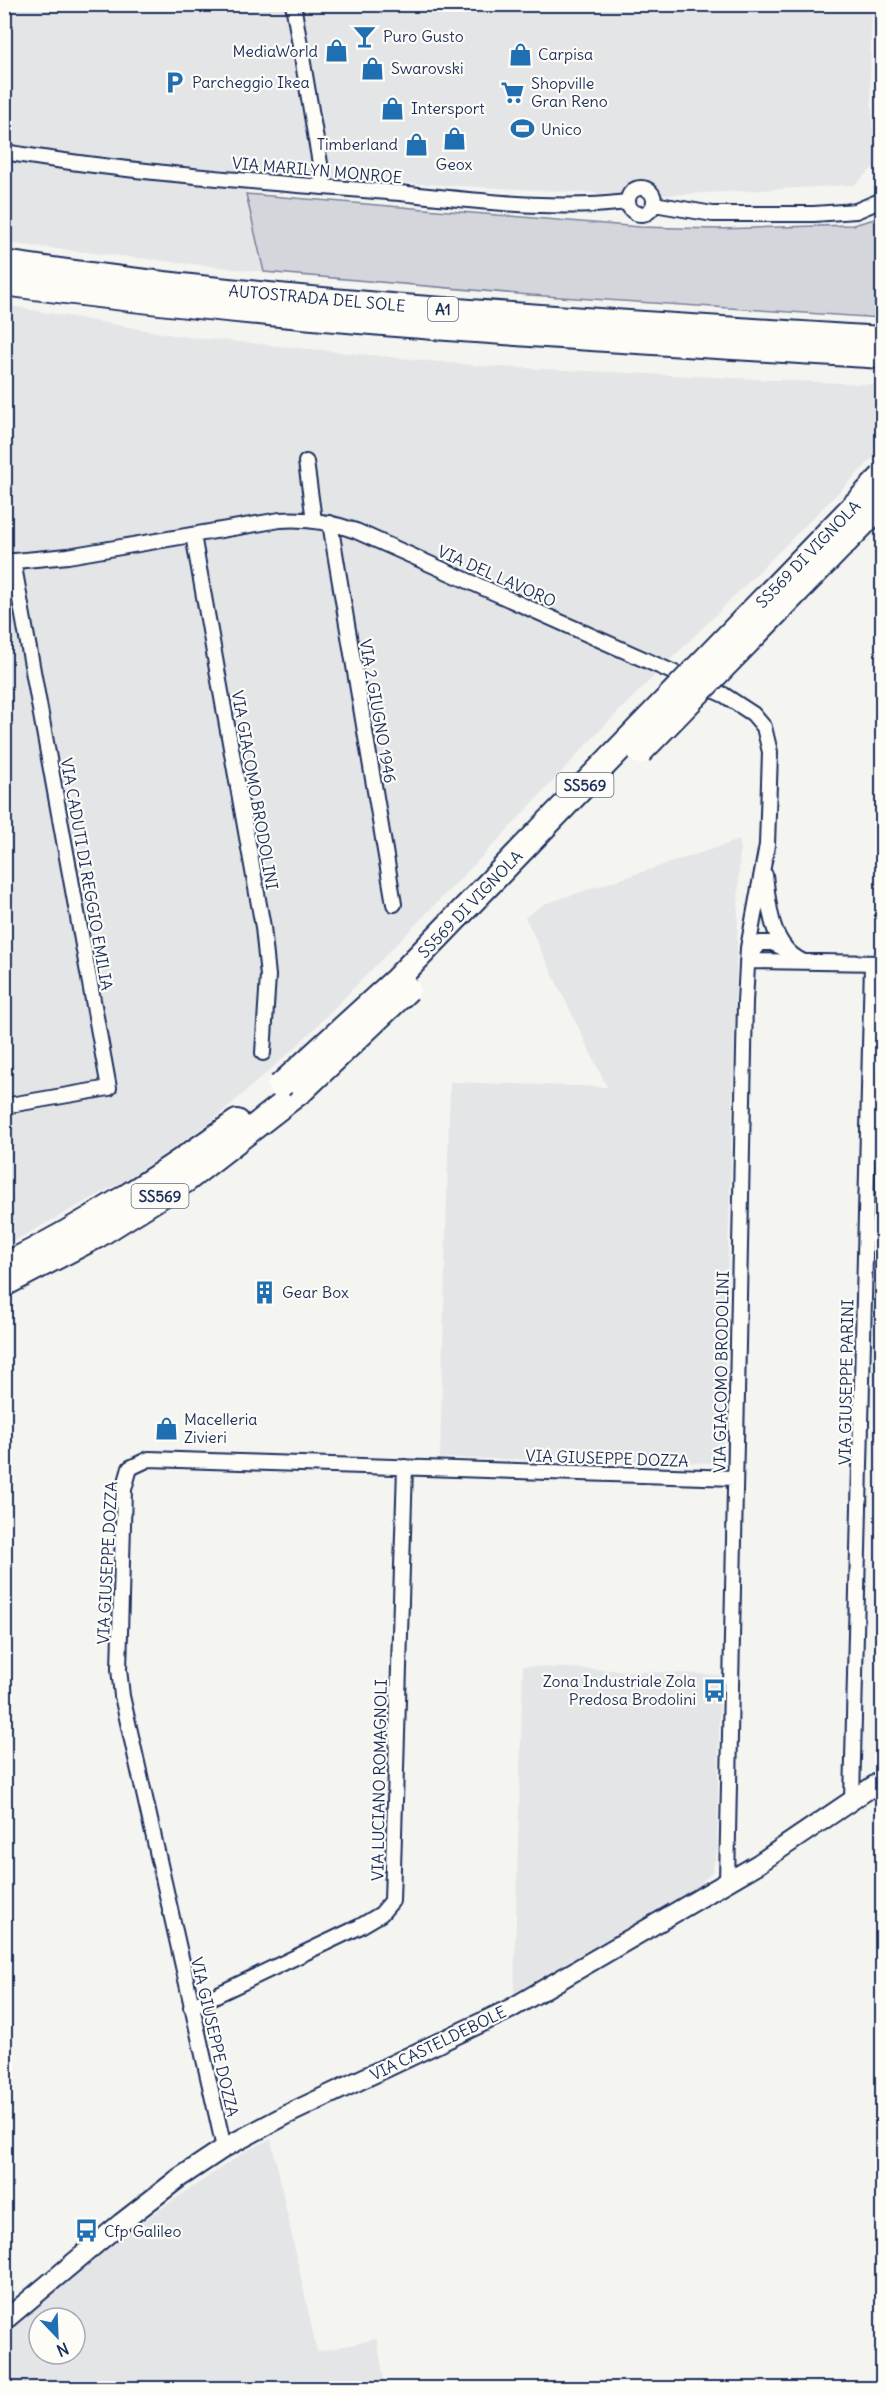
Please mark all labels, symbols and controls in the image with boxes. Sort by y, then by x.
bar icon: Puro Gusto [352,23,378,49]
place label: Puro Gusto [383,26,464,46]
shop icon: MediaWorld [323,38,349,64]
place label: MediaWorld [232,41,318,61]
shop icon: Carpisa [507,41,533,67]
place label: Carpisa [538,44,593,64]
shop icon: Swarovski [360,55,386,81]
place label: Swarovski [391,58,464,78]
parking icon: Parcheggio Ikea [161,69,187,95]
place label: Parcheggio Ikea [192,72,310,92]
place label: Shopville Gran Reno [531,73,608,111]
supermarket icon: Shopville Gran Reno [500,79,526,105]
shop icon: Intersport [380,95,406,121]
place label: Intersport [411,98,485,118]
sports icon: Unico [510,116,536,142]
place label: Unico [541,119,582,139]
shop icon: Geox [441,126,467,152]
shop icon: Timberland [403,131,429,157]
place label: Timberland [317,134,398,154]
street label: VIA MARILYN MONROE [231,153,403,187]
place label: Geox [436,154,473,174]
street label: AUTOSTRADA DEL SOLE [228,280,406,316]
road number: A1 [428,297,458,321]
street label: SS569 DI VIGNOLA [752,496,864,612]
street label: VIA DEL LAVORO [435,541,559,611]
street label: VIA 2 GIUGNO 1946 [355,637,401,785]
street label: VIA GIACOMO BRODOLINI [228,689,282,891]
street label: VIA CADUTI DI REGGIO EMILIA [57,756,117,992]
road number: SS569 [556,773,614,797]
street label: SS569 DI VIGNOLA [414,846,526,962]
road number: SS569 [132,1184,188,1208]
street label: VIA GIACOMO BRODOLINI [709,1271,733,1473]
building icon: Gear Box [251,1279,277,1305]
place label: Gear Box [282,1282,349,1302]
street label: VIA GIUSEPPE PARINI [835,1299,857,1465]
place label: Macelleria Zivieri [184,1409,257,1447]
shop icon: Macelleria Zivieri [153,1415,179,1441]
street label: VIA GIUSEPPE DOZZA [525,1445,689,1471]
street label: VIA GIUSEPPE DOZZA [93,1481,121,1645]
place label: Zona Industriale Zola Predosa Brodolini [543,1671,696,1709]
bus stop icon: Zona Industriale Zola Predosa Brodolini [701,1677,727,1703]
street label: VIA LUCIANO ROMAGNOLI [367,1679,391,1881]
street label: VIA GIUSEPPE DOZZA [187,1955,243,2119]
street label: VIA CASTELDEBOLE [367,2001,509,2085]
bus stop icon: Cfp Galileo [73,2218,99,2244]
place label: Cfp Galileo [104,2221,181,2241]
north arrow [27,2306,87,2366]
text: N [54,2338,72,2361]

